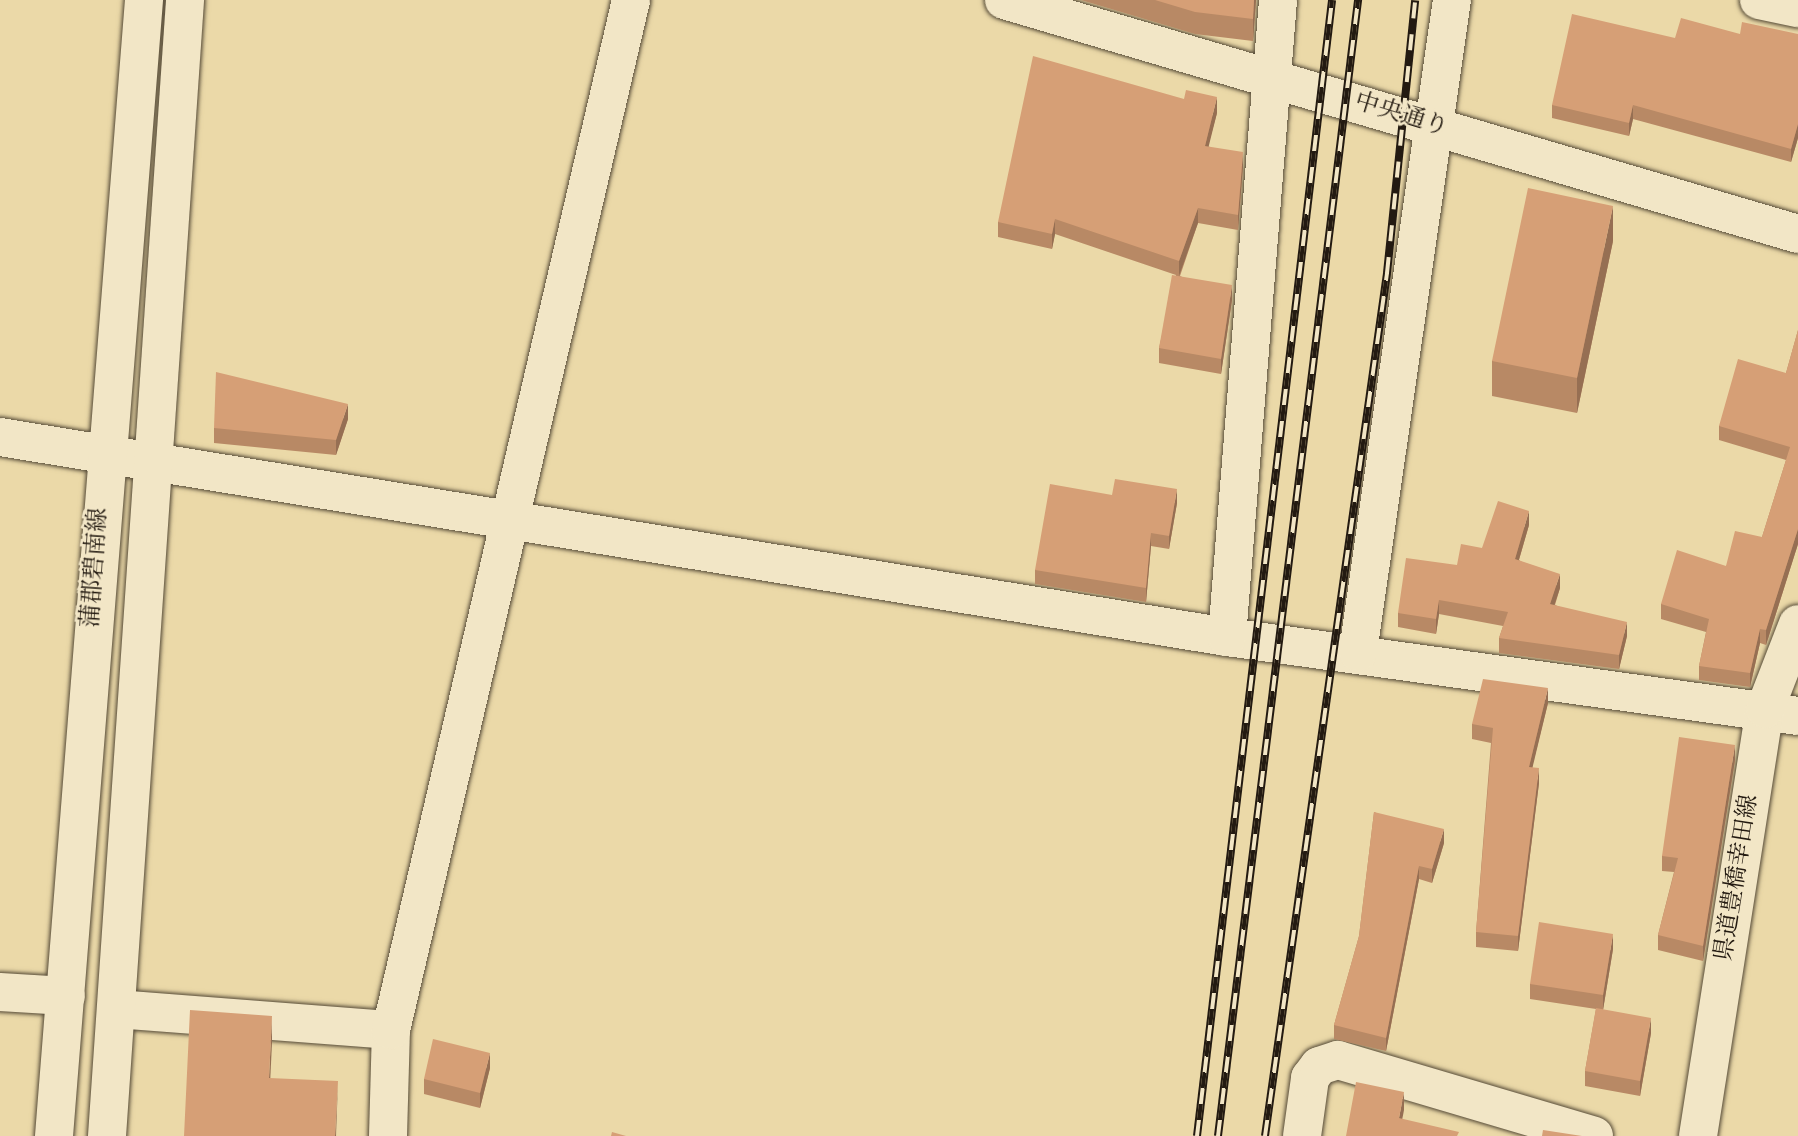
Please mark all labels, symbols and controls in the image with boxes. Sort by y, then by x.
street label: 中央通り [1351,88,1451,144]
street label: 蒲郡碧南線 [77,507,115,629]
street label: 県道豊橋幸田線 [1711,793,1765,963]

